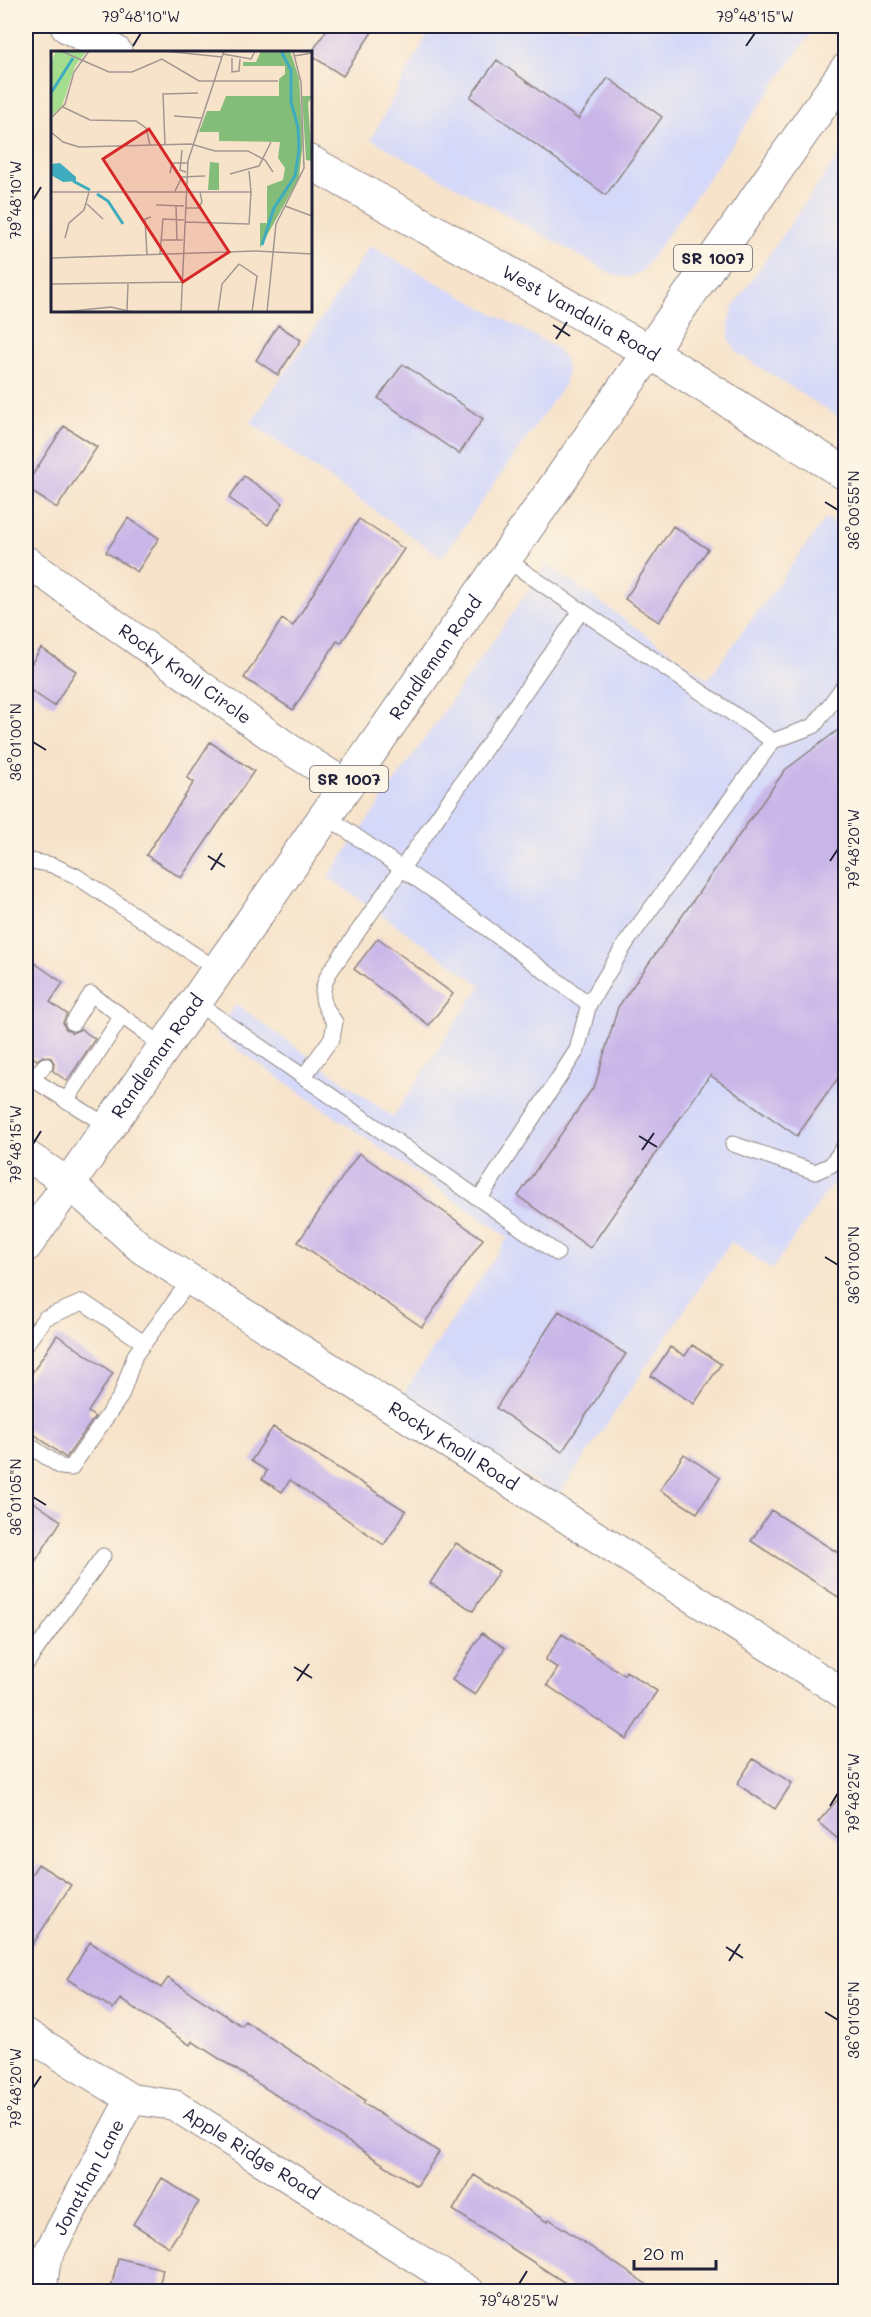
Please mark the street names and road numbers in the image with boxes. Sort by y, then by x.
road number: SR 1007 [674,245,752,271]
street label: West Vandalia Road [498,259,664,366]
street label: Randleman Road [383,591,487,724]
street label: Rocky Knoll Circle [114,618,257,729]
road number: SR 1007 [310,766,388,792]
street label: Randleman Road [105,989,208,1123]
street label: Rocky Knoll Road [384,1395,523,1495]
street label: Apple Ridge Road [179,2101,324,2205]
street label: Jonathan Lane [47,2114,129,2239]

